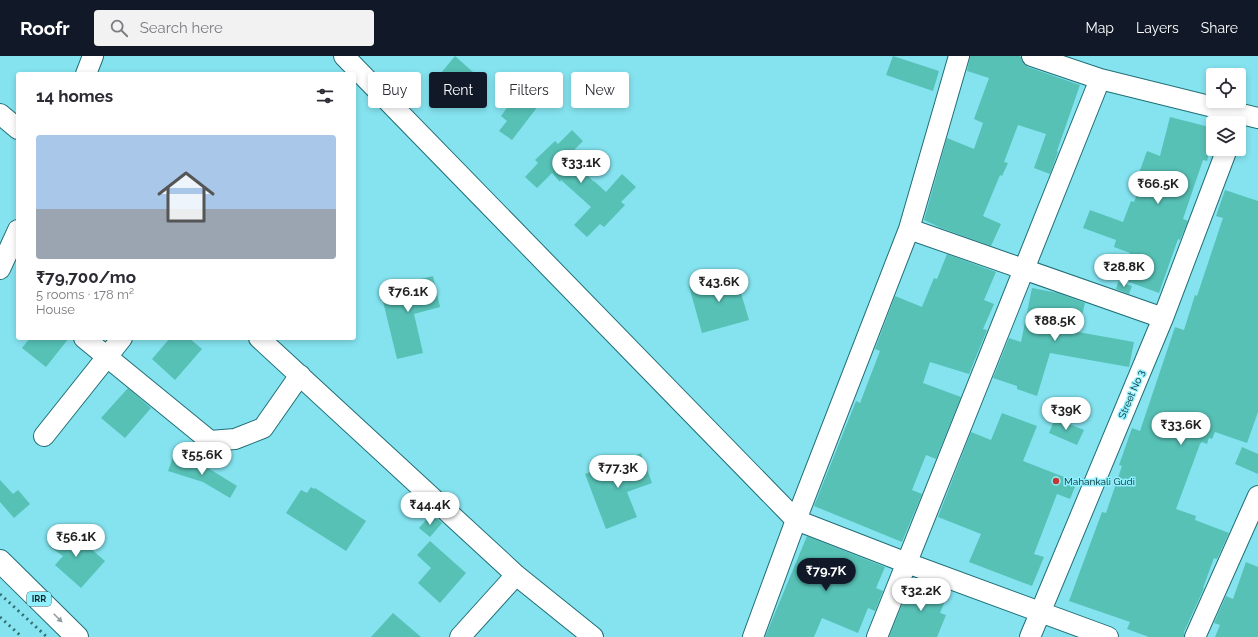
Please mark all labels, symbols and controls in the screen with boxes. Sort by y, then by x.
search box [94,10,374,46]
text: Roofr [20,17,70,39]
icon: search [108,17,130,39]
text: Search here [140,19,223,37]
text: Map [1086,20,1114,36]
text: Layers [1136,20,1179,36]
text: Share [1201,20,1238,36]
map controls [1206,68,1246,156]
button: locate [1206,68,1246,108]
chip: Buy [368,72,421,108]
chip: Rent [429,72,487,108]
chip: Filters [495,72,563,108]
chip: New [571,72,629,108]
icon: filters [314,85,336,107]
text: 14 homes [36,86,113,106]
button: layers [1206,116,1246,156]
pin: ₹33.1K [548,150,614,184]
text: ₹33.1K [561,155,601,170]
icon: home [150,161,222,233]
pin: ₹66.5K [1125,171,1191,205]
text: ₹66.5K [1137,176,1179,191]
pin: ₹28.8K [1091,254,1157,288]
text: ₹28.8K [1103,259,1145,274]
text: ₹79,700/mo [36,267,136,287]
pin: ₹43.6K [686,269,752,303]
text: ₹43.6K [698,274,740,289]
pin: ₹76.1K [375,279,441,313]
text: ₹76.1K [388,284,428,299]
text: 5 rooms · 178 m² [36,287,134,302]
text: House [36,302,75,317]
pin: ₹88.5K [1022,308,1088,342]
text: ₹88.5K [1034,313,1076,328]
street label: Street No 3 [1116,368,1147,420]
pin: ₹39K [1042,397,1090,431]
text: ₹39K [1051,402,1081,417]
pin: ₹33.6K [1148,412,1214,446]
text: ₹33.6K [1161,417,1201,432]
pin: ₹55.6K [169,442,235,476]
text: ₹55.6K [182,447,222,462]
pin: ₹77.3K [585,455,651,489]
text: ₹77.3K [598,460,638,475]
marker: Mahankali Gudi [1051,476,1061,486]
place label: Mahankali Gudi [1064,476,1135,487]
pin: ₹44.4K [397,492,463,526]
text: ₹44.4K [410,497,450,512]
pin: ₹56.1K [43,524,109,558]
text: ₹56.1K [56,529,96,544]
pin: ₹79.7K [793,558,859,592]
text: ₹79.7K [806,563,846,578]
pin: ₹32.2K [888,578,954,612]
text: ₹32.2K [901,583,941,598]
road number: IRR [27,592,51,606]
one-way arrow [53,613,63,623]

